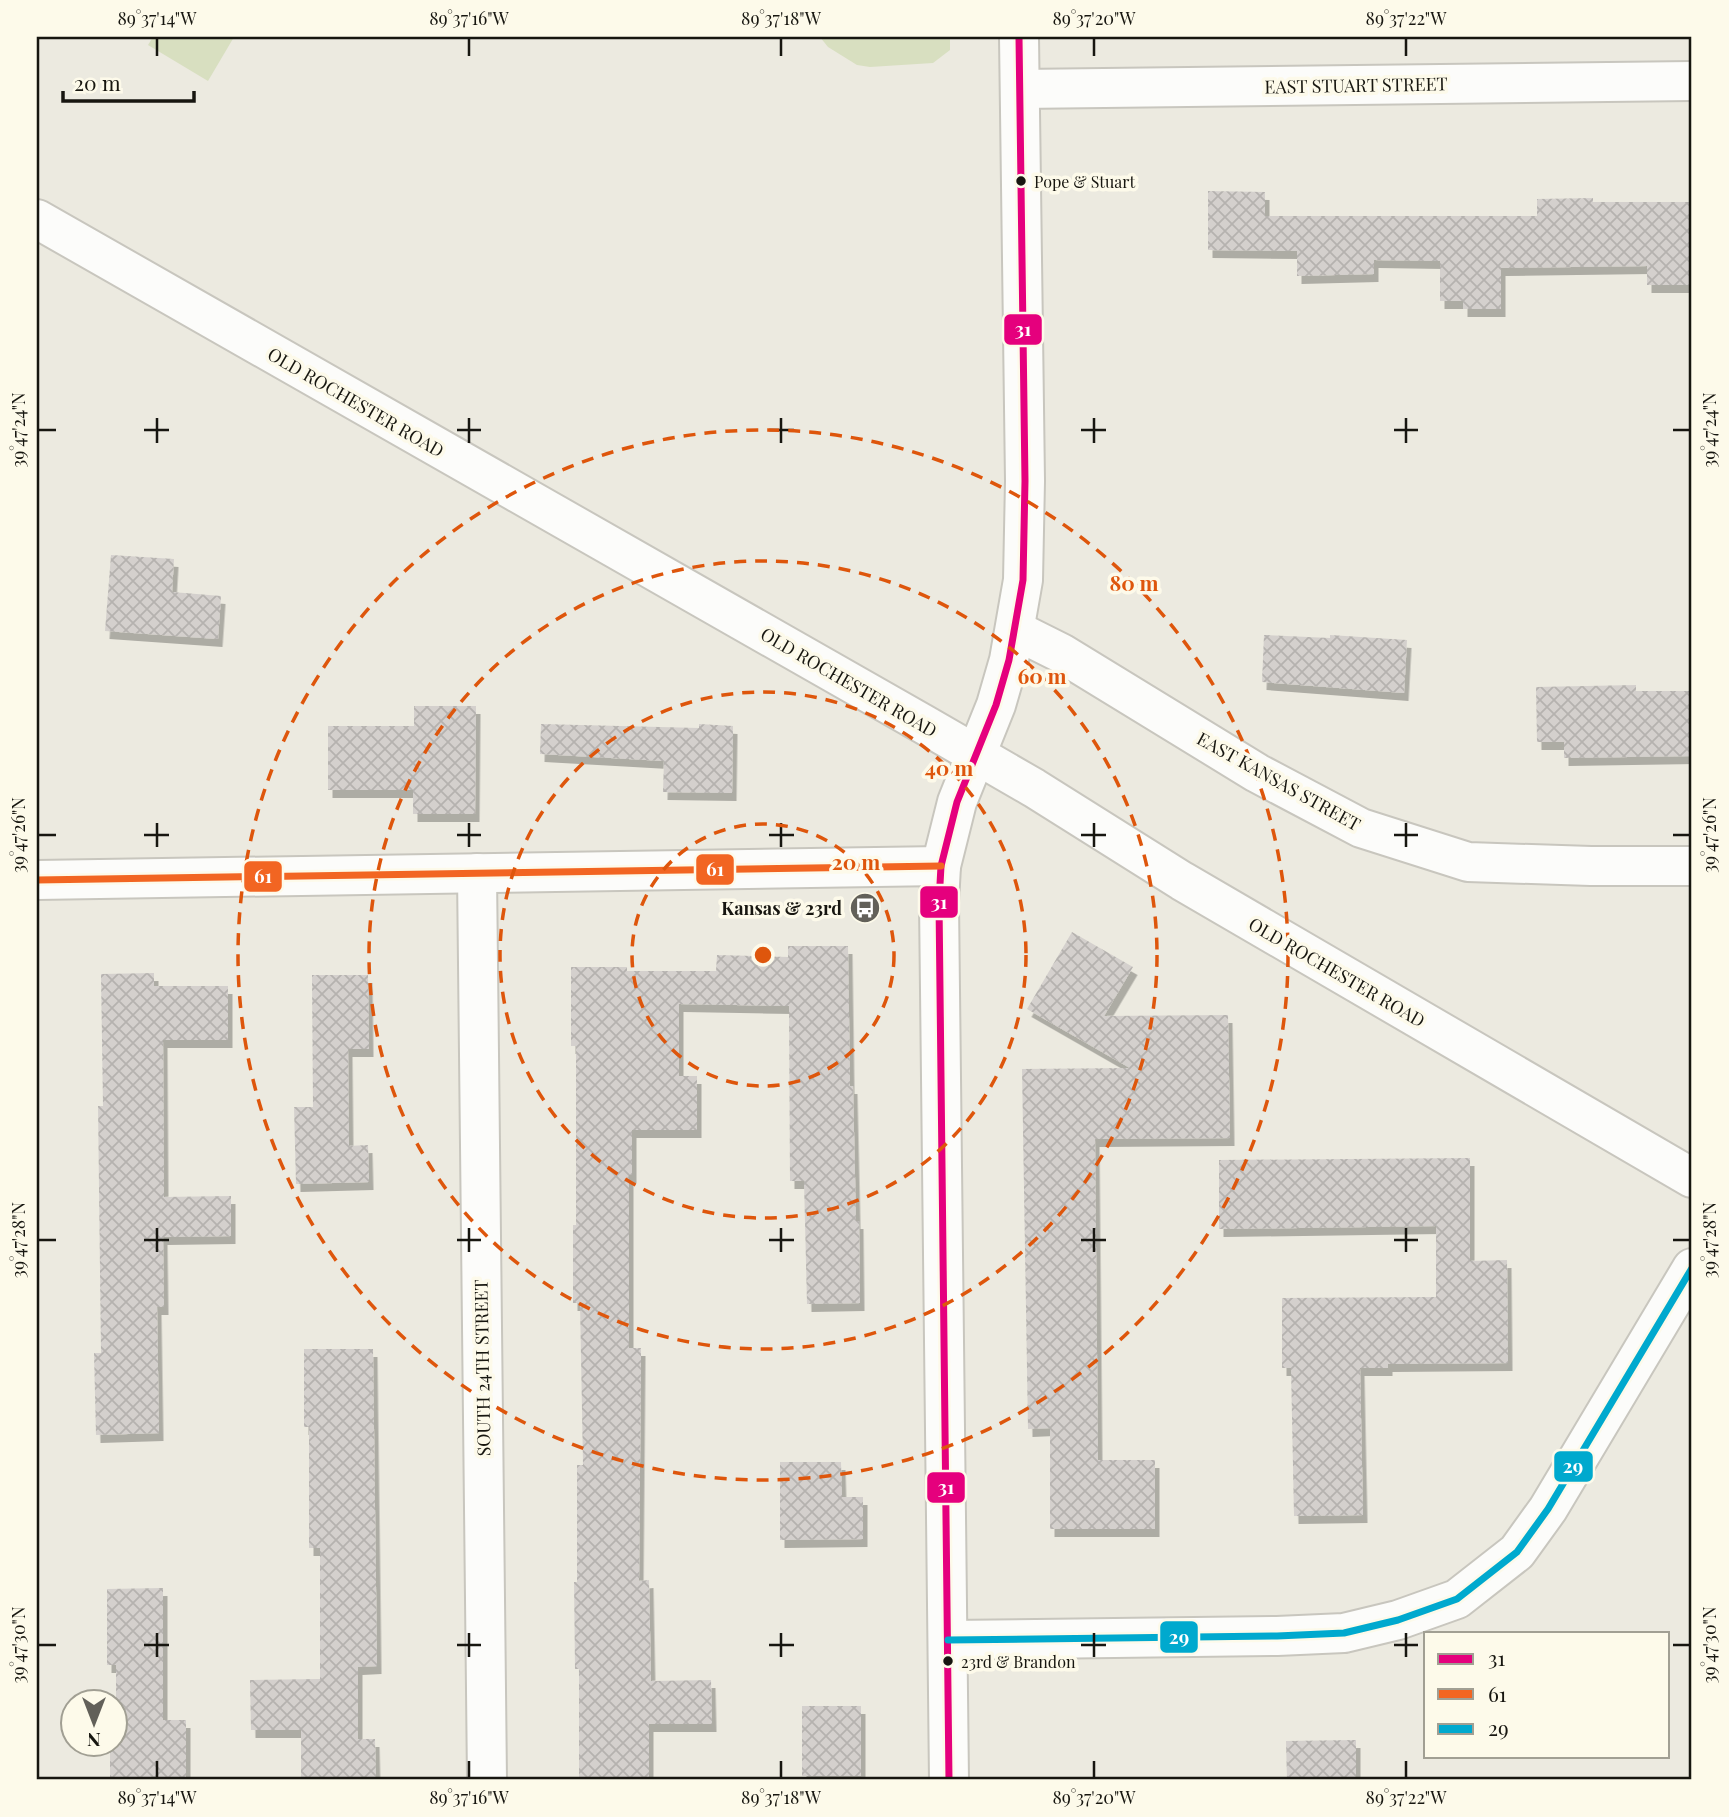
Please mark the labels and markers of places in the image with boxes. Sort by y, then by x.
place label: Pope & Stuart [1034,171,1135,192]
marker: Pope & Stuart [1014,174,1028,188]
bus stop icon: Kansas & 23rd [848,891,882,925]
place label: Kansas & 23rd [721,896,842,920]
centre of rings [751,943,775,967]
place label: 23rd & Brandon [961,1651,1076,1672]
marker: 23rd & Brandon [941,1654,955,1668]

